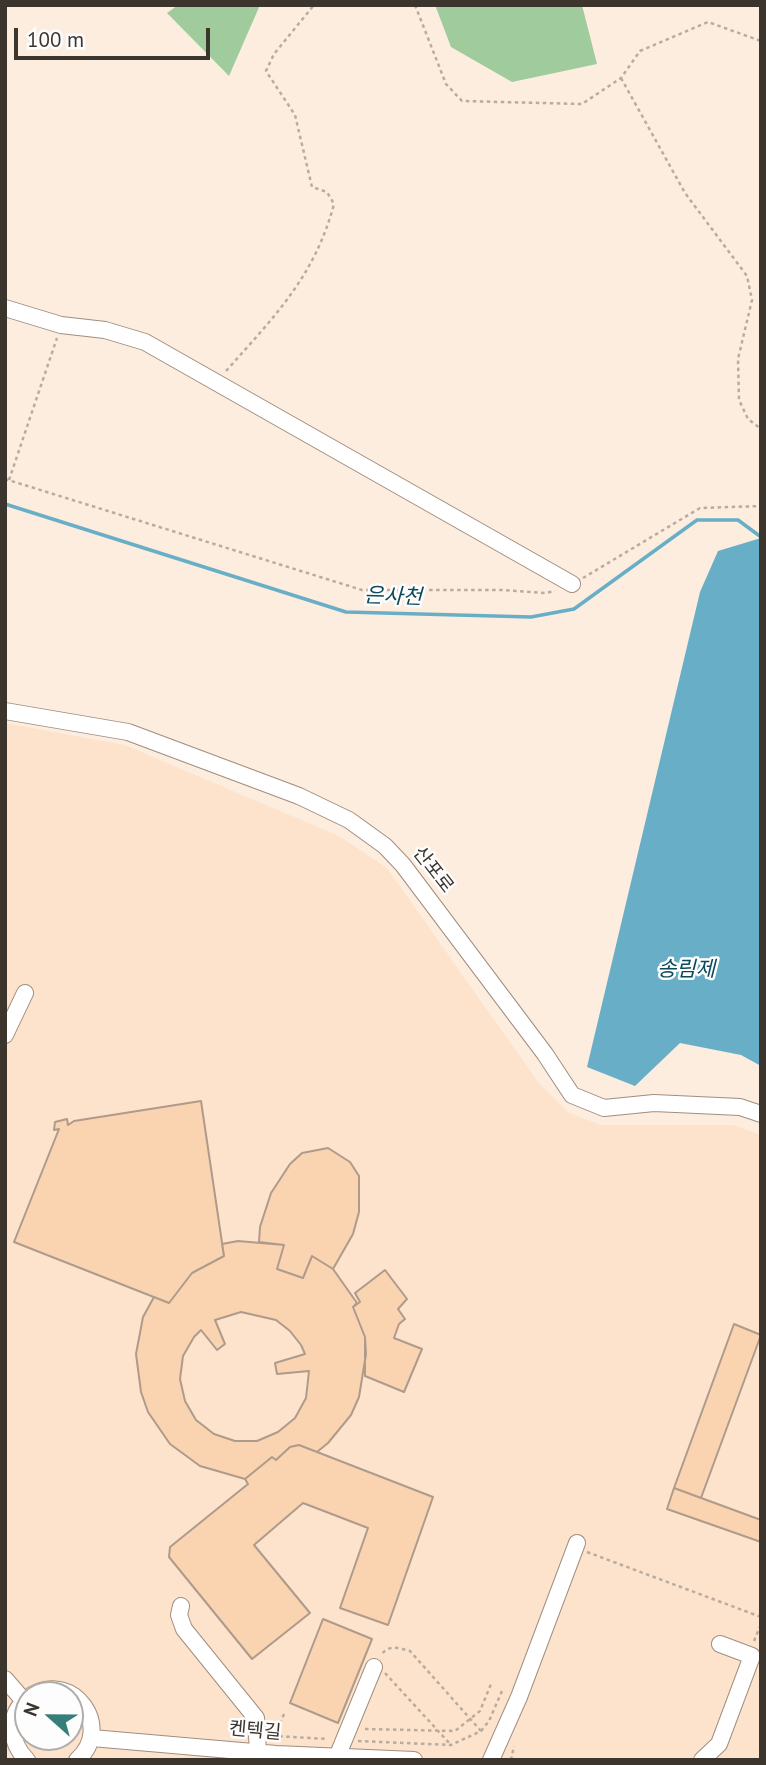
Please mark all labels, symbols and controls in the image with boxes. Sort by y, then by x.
scale bar [18,14,214,58]
text: 100 m [27,26,84,53]
water label: 은사천 [364,583,422,611]
street label: 산포로 [408,842,458,898]
water label: 송림제 [657,957,715,983]
north arrow [14,1681,84,1751]
text: N [18,1699,45,1719]
street label: 켄텍길 [228,1717,282,1745]

